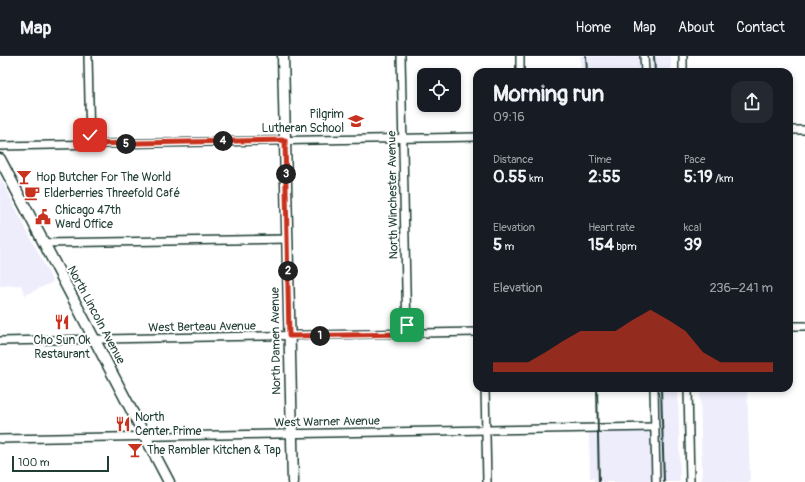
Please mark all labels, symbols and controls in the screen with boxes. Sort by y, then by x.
text: Map [20,16,51,40]
text: Home [576,19,611,36]
text: Map [633,19,656,36]
text: About [678,19,714,36]
text: Contact [736,19,785,36]
map controls [417,68,461,112]
button: locate [417,68,461,112]
text: Morning run [493,80,604,108]
button: share [731,81,773,123]
place label: Pilgrim Lutheran School [261,107,344,136]
text: 09:16 [493,109,525,125]
school or university icon: Pilgrim Lutheran School [347,112,365,130]
pin [73,118,107,152]
icon: check [79,124,101,146]
pin: 4 [213,131,233,151]
street label: North Winchester Avenue [384,131,402,259]
pin: 5 [116,134,136,154]
text: 4 [220,134,226,147]
text: 5 [123,137,129,150]
text: Distance [493,153,533,166]
text: Time [588,153,611,166]
text: Pace [684,153,705,166]
pin: 3 [276,164,296,184]
text: 0.55 [493,166,527,187]
text: 2:55 [588,166,621,187]
text: 5:19 [684,166,713,187]
text: 3 [283,167,289,180]
bar icon: Hop Butcher For The World [15,168,33,186]
place label: Hop Butcher For The World [36,170,171,185]
text: km [527,172,544,185]
text: /km [713,172,734,185]
cafe icon: Elderberries Threefold Café [23,184,41,202]
place label: Elderberries Threefold Café [44,186,180,201]
place label: Chicago 47th Ward Office [55,203,121,232]
public building icon: Chicago 47th Ward Office [34,208,52,226]
text: Elevation [493,221,535,234]
text: Heart rate [588,221,635,234]
text: kcal [684,221,702,234]
text: 5 [493,234,502,255]
text: 154 [588,234,614,255]
text: 39 [684,234,702,255]
text: m [502,240,514,253]
text: bpm [614,240,637,253]
pin: 2 [278,261,298,281]
street label: North Lincoln Avenue [64,263,128,367]
text: 2 [285,264,291,277]
text: Elevation [493,280,543,296]
text: 236–241 m [709,280,773,296]
street label: North Damen Avenue [268,287,284,395]
pin [390,308,424,342]
restaurant icon: Cho Sun Ok Restaurant [53,313,71,331]
icon: arrive [396,314,418,336]
street label: West Berteau Avenue [148,319,256,335]
pin: 1 [310,326,330,346]
text: 1 [318,329,322,342]
place label: Cho Sun Ok Restaurant [33,333,91,362]
place label: North Center Prime [135,410,202,439]
street label: West Warner Avenue [274,414,380,430]
restaurant icon: North Center Prime [114,415,132,433]
bar icon: The Rambler Kitchen & Tap [126,441,144,459]
place label: The Rambler Kitchen & Tap [147,443,281,458]
scale bar [12,454,109,473]
text: 100 m [18,456,49,469]

